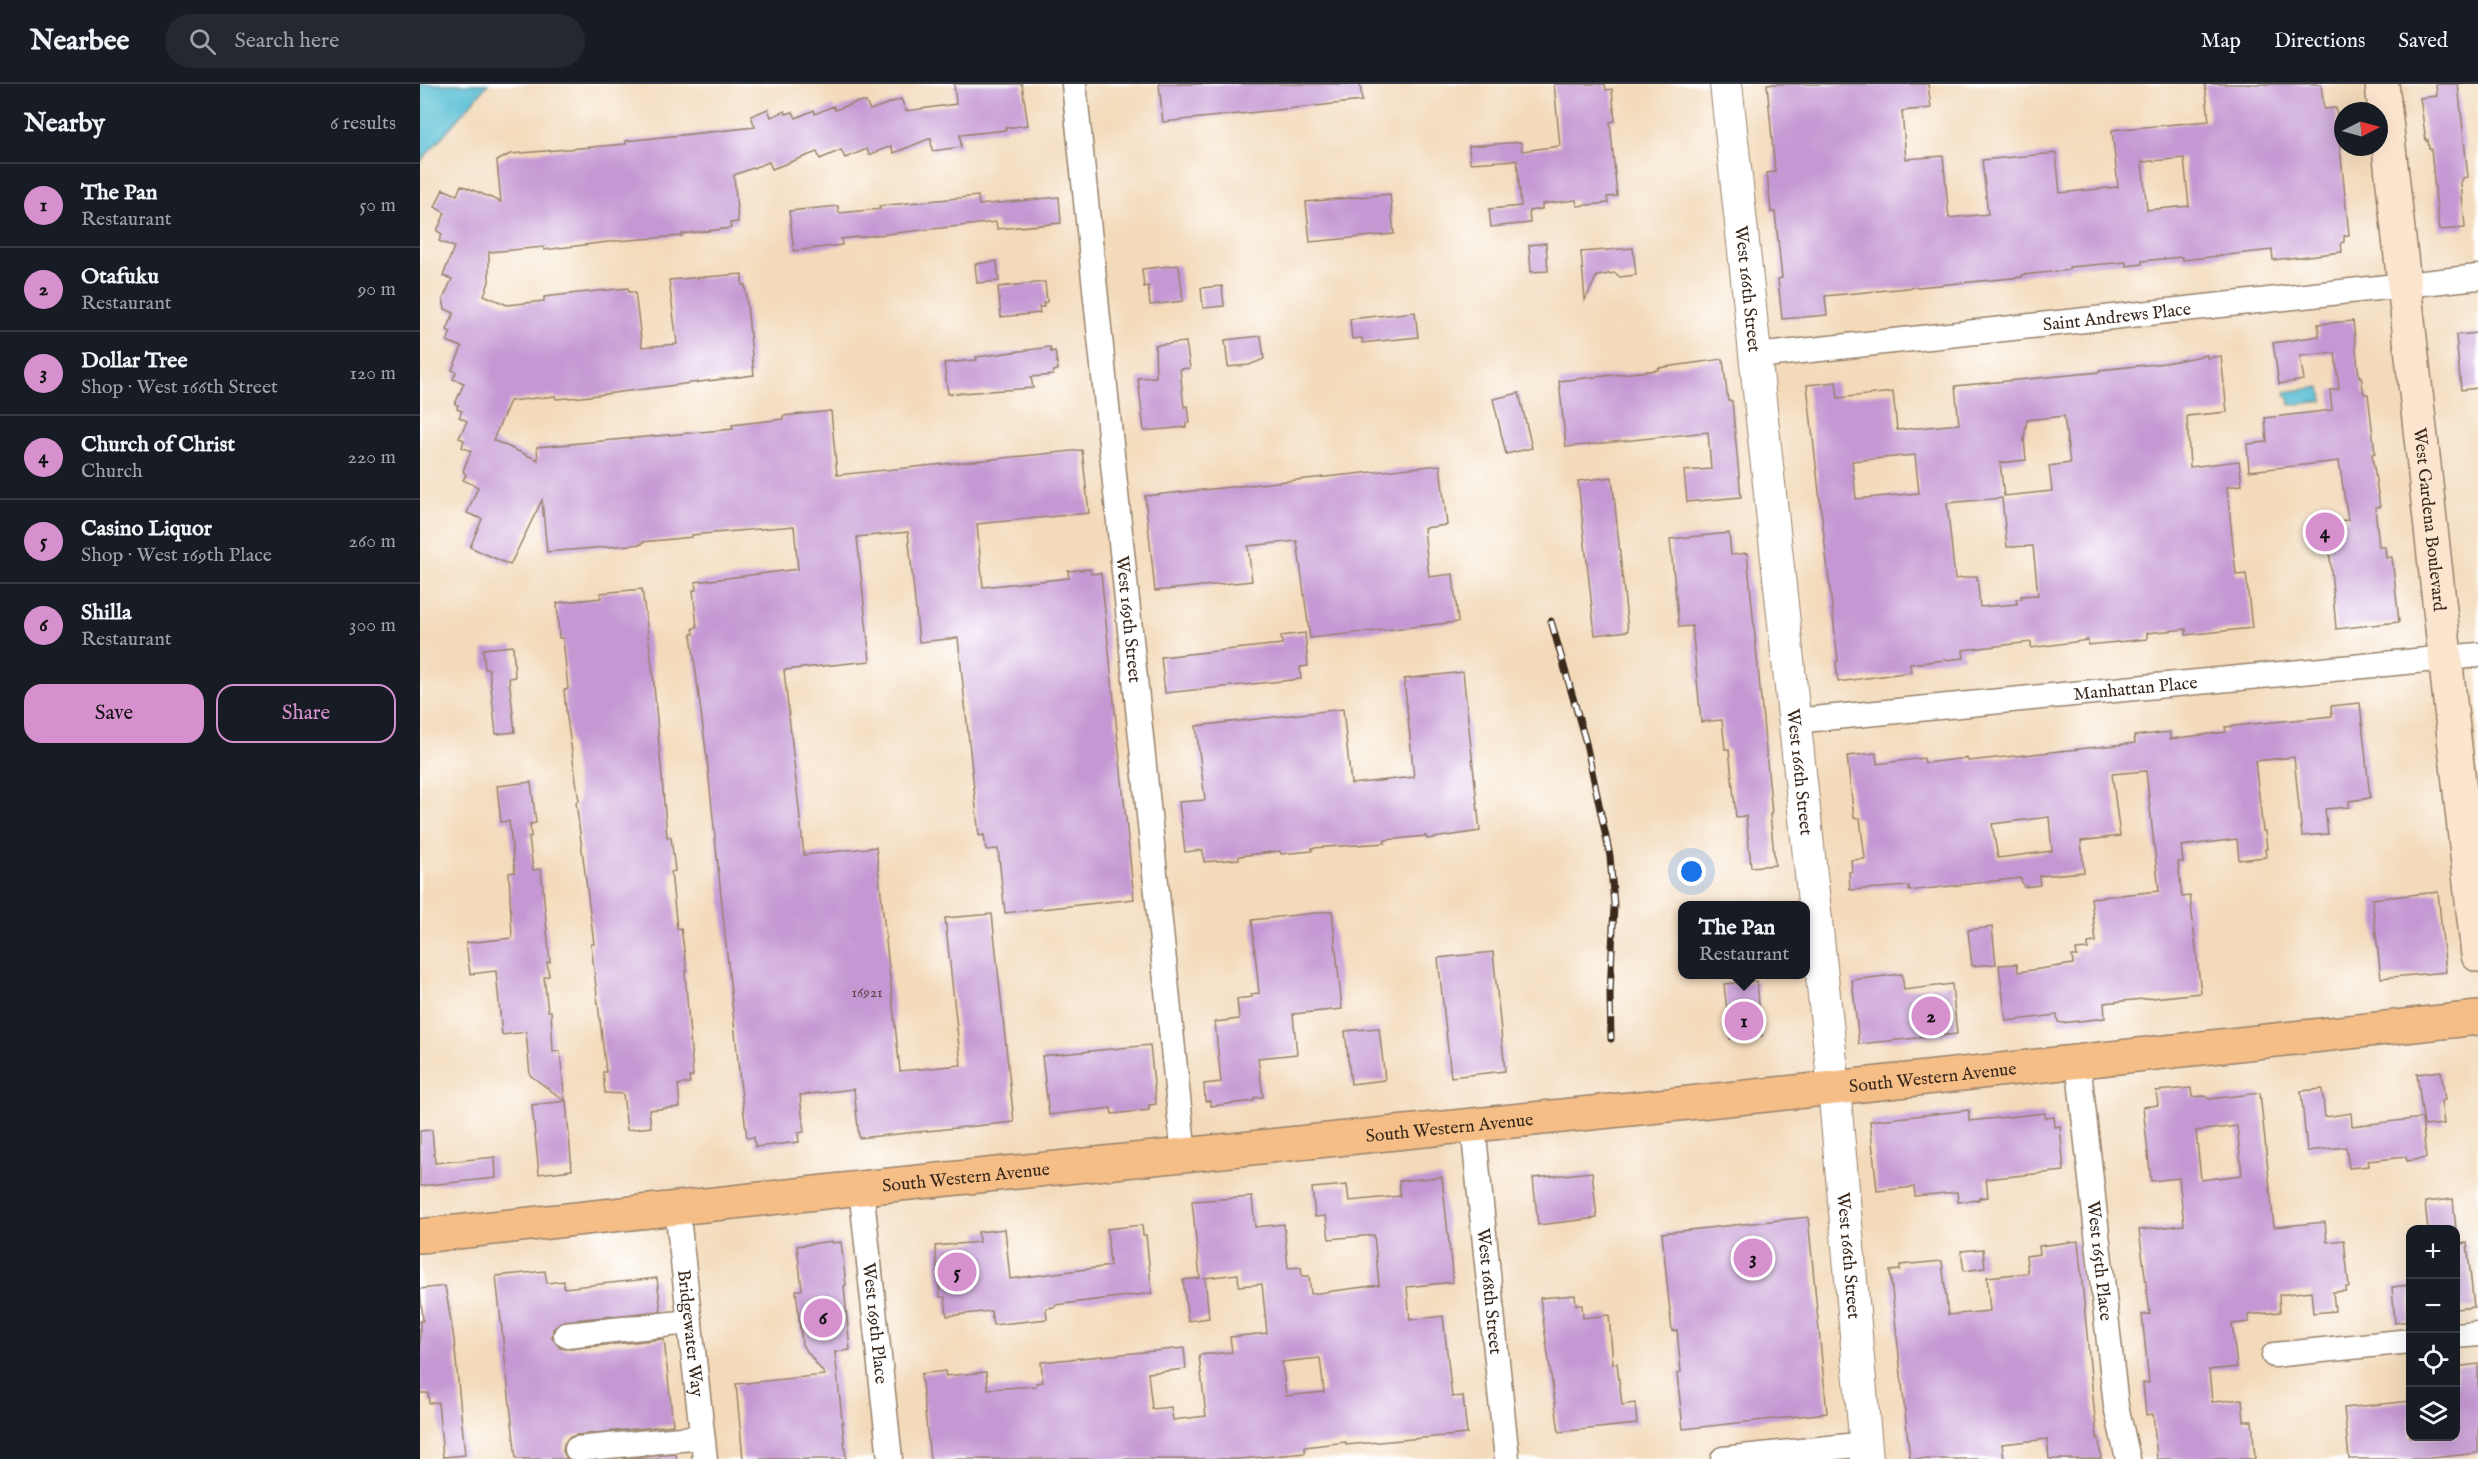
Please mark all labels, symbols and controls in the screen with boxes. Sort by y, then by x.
search box [165,14,585,68]
text: Nearbee [30,24,129,59]
icon: search [186,25,219,58]
text: Search here [234,27,339,55]
text: Map [2201,28,2241,55]
text: Directions [2274,28,2365,55]
text: Saved [2398,28,2448,55]
north arrow [2334,102,2388,156]
text: Nearby [24,107,105,140]
text: 6 results [330,111,396,136]
text: The Pan [81,179,157,207]
text: 1 [40,193,47,218]
text: 50 m [359,193,396,218]
text: Restaurant [81,207,172,232]
street label: West 166th Street [1728,224,1765,354]
text: Otafuku [81,263,159,291]
text: 2 [39,277,48,302]
text: 90 m [358,277,396,302]
text: Restaurant [81,291,172,316]
street label: Saint Andrews Place [2042,298,2192,338]
text: Dollar Tree [81,347,188,375]
text: 3 [40,361,47,386]
text: 120 m [350,361,396,386]
text: Shop · West 166th Street [81,375,278,400]
street label: West Gardena Boulevard [2407,426,2450,613]
text: Church of Christ [81,431,235,459]
text: 4 [39,445,48,470]
text: 220 m [348,445,396,470]
text: Church [81,459,143,484]
pin: 4 [2306,510,2344,554]
text: Casino Liquor [81,515,212,543]
text: 5 [40,529,47,554]
text: 260 m [349,529,396,554]
text: Shop · West 169th Place [81,543,272,568]
street label: West 169th Street [1109,555,1145,684]
text: Shilla [81,599,131,627]
text: 6 [39,613,48,638]
text: 300 m [349,613,396,638]
text: Restaurant [81,627,172,652]
street label: Manhattan Place [2072,672,2199,707]
button: Save [24,684,204,743]
button: Share [216,684,396,743]
street label: West 166th Street [1780,708,1817,837]
your location [1677,857,1706,886]
popup [1678,901,1810,979]
text: The Pan [1699,914,1775,942]
text: Restaurant [1699,942,1789,967]
house number: 16921 [851,983,883,1002]
pin: 2 [1912,994,1950,1038]
pin: 1 [1724,998,1764,1044]
street label: South Western Avenue [1848,1058,2018,1099]
street label: South Western Avenue [1364,1109,1534,1149]
street label: South Western Avenue [881,1159,1051,1199]
street label: West 166th Street [1830,1191,1865,1320]
street label: West 165th Place [2080,1200,2117,1322]
map controls [2406,1225,2460,1441]
button: + [2406,1225,2460,1279]
street label: West 168th Street [1470,1227,1506,1356]
pin: 3 [1734,1236,1772,1280]
pin: 5 [938,1250,976,1294]
street label: West 169th Place [856,1262,892,1385]
street label: Bridgewater Way [671,1268,708,1398]
button: − [2406,1279,2460,1333]
pin: 6 [804,1296,842,1340]
button: locate [2406,1333,2460,1387]
button: layers [2406,1387,2460,1441]

